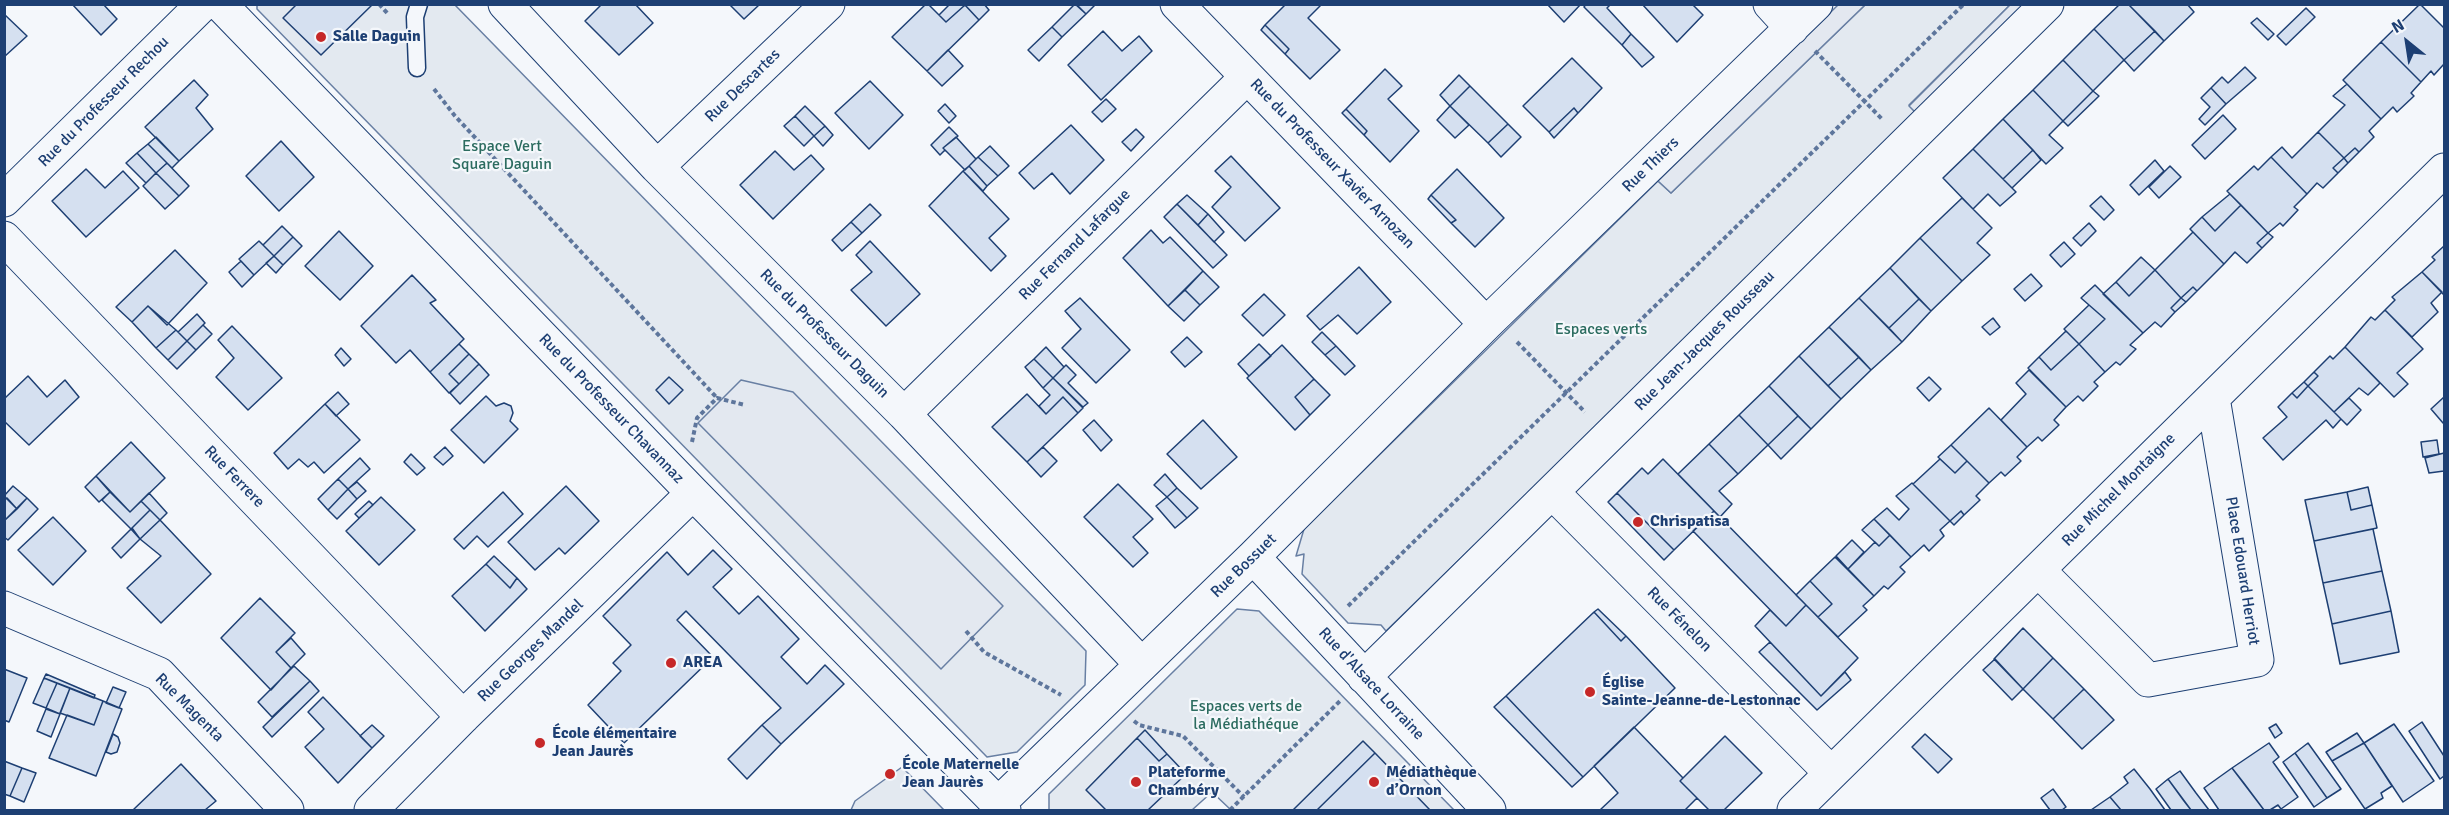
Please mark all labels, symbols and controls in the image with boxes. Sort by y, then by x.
north arrow [2377,12,2437,72]
text: N [2388,15,2408,38]
place label: Salle Daguin [333,27,421,47]
marker: Salle Daguin [314,30,328,44]
street label: Rue du Professeur Rechou [35,33,173,171]
street label: Rue Descartes [701,45,785,127]
street label: Rue du Professeur Xavier Arnozan [1246,75,1418,253]
street label: Rue Thiers [1619,133,1683,197]
park label: Espace Vert Square Daguin [452,137,552,175]
street label: Rue Fernand Lafargue [1015,185,1135,305]
street label: Rue du Professeur Daguin [755,265,893,403]
street label: Rue Jean-Jacques Rousseau [1631,267,1779,415]
park label: Espaces verts [1555,320,1647,340]
street label: Rue du Professeur Chavannaz [534,330,688,488]
street label: Rue Michel Montaigne [2058,429,2180,551]
street label: Rue Ferrere [200,442,268,512]
street label: Place Edouard Herriot [2221,495,2263,647]
place label: Chrispatisa [1650,512,1730,532]
marker: Chrispatisa [1631,515,1645,529]
street label: Rue Bossuet [1207,530,1281,602]
street label: Rue Fénelon [1643,584,1715,656]
street label: Rue Georges Mandel [474,596,588,706]
street label: Rue d'Alsace Lorraine [1314,624,1428,744]
place label: AREA [683,653,722,673]
marker: AREA [664,656,678,670]
street label: Rue Magenta [151,670,227,746]
place label: Église Sainte-Jeanne-de-Lestonnac [1602,673,1801,711]
marker: Église Sainte-Jeanne-de-Lestonnac [1583,685,1597,699]
park label: Espaces verts de la Médiathéque [1190,697,1302,735]
place label: École élémentaire Jean Jaurès [552,724,677,762]
marker: École élémentaire Jean Jaurès [533,736,547,750]
place label: École Maternelle Jean Jaurès [902,755,1019,793]
place label: Plateforme Chambéry [1148,763,1226,801]
place label: Médiathèque d’Ornon [1386,763,1477,801]
marker: École Maternelle Jean Jaurès [883,767,897,781]
marker: Plateforme Chambéry [1129,775,1143,789]
marker: Médiathèque d’Ornon [1367,775,1381,789]

